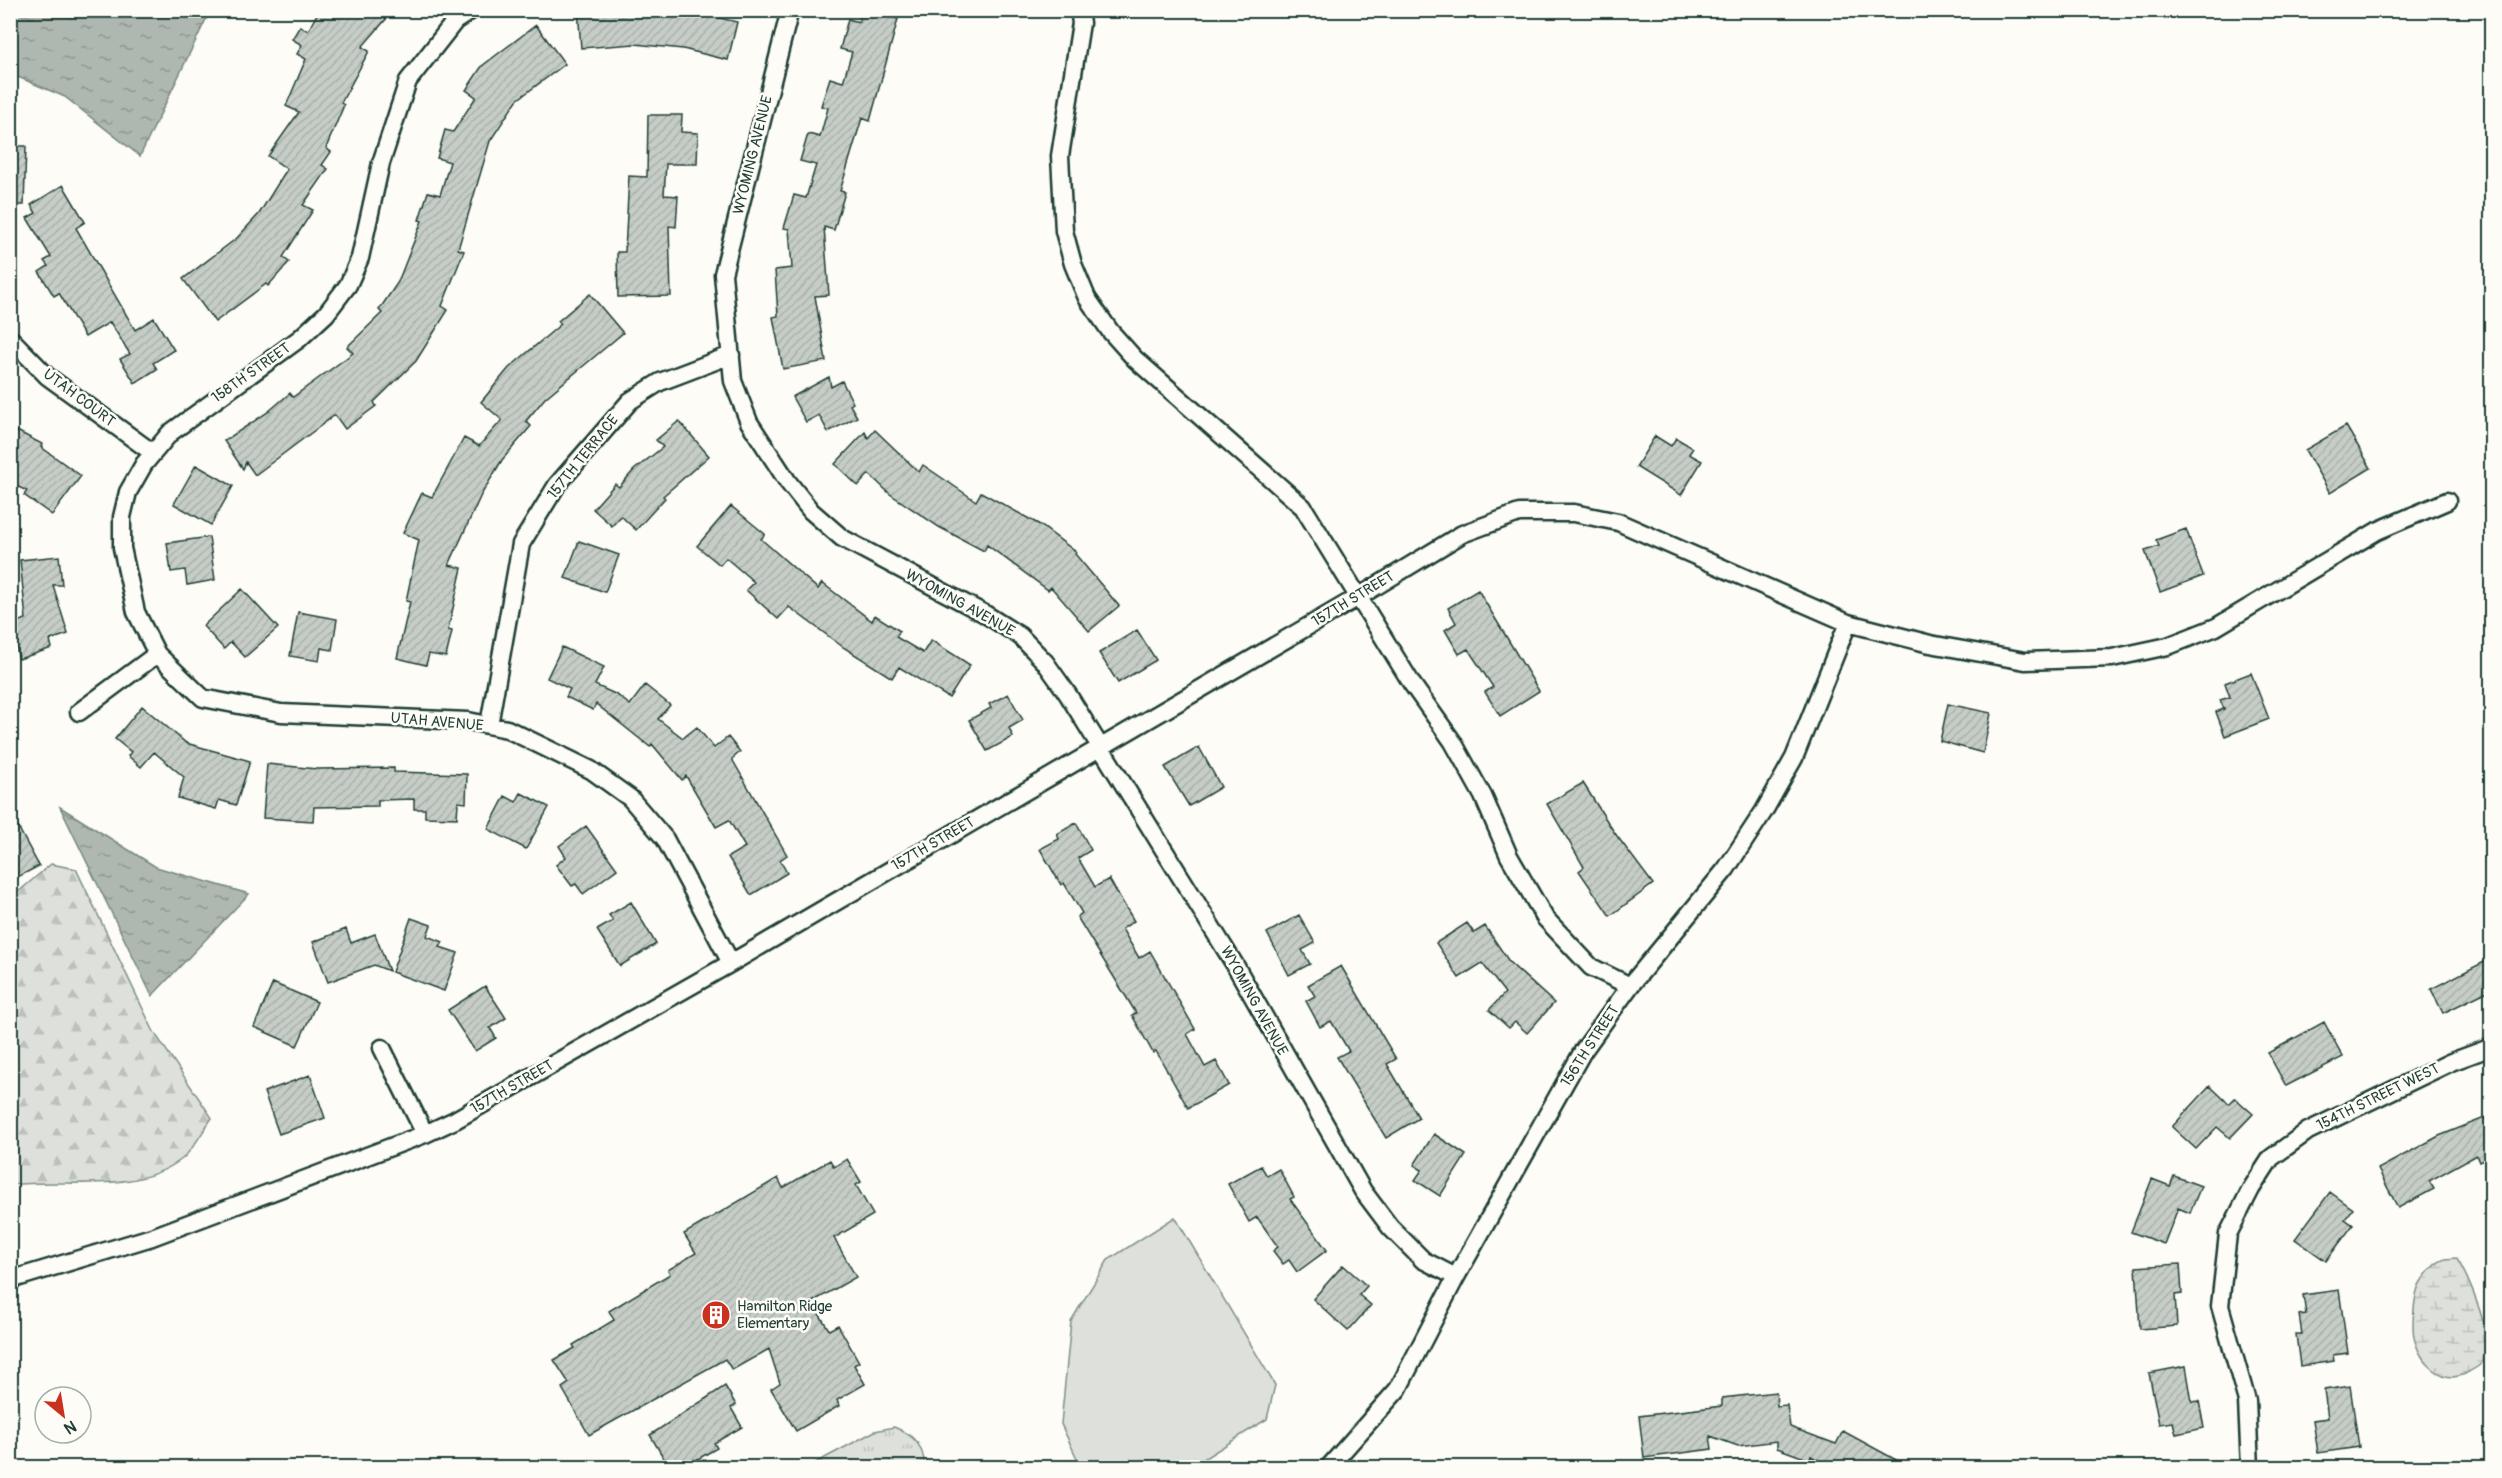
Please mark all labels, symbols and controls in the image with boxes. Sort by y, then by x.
street label: WYOMING AVENUE [729,93,777,217]
street label: 158TH STREET [208,339,294,407]
street label: UTAH COURT [39,365,119,431]
street label: 157TH TERRACE [543,411,623,503]
street label: WYOMING AVENUE [902,565,1018,641]
street label: 157TH STREET [1308,567,1398,631]
street label: UTAH AVENUE [390,708,484,736]
street label: 157TH STREET [888,813,978,875]
street label: WYOMING AVENUE [1216,943,1292,1059]
street label: 156TH STREET [1557,1002,1623,1090]
street label: 157TH STREET [467,1056,557,1118]
street label: 154TH STREET WEST [2313,1059,2443,1135]
place label: Hamilton Ridge Elementary [737,1297,833,1333]
building icon: Hamilton Ridge Elementary [700,1299,732,1331]
north arrow [33,1385,93,1445]
text: N [60,1416,80,1439]

